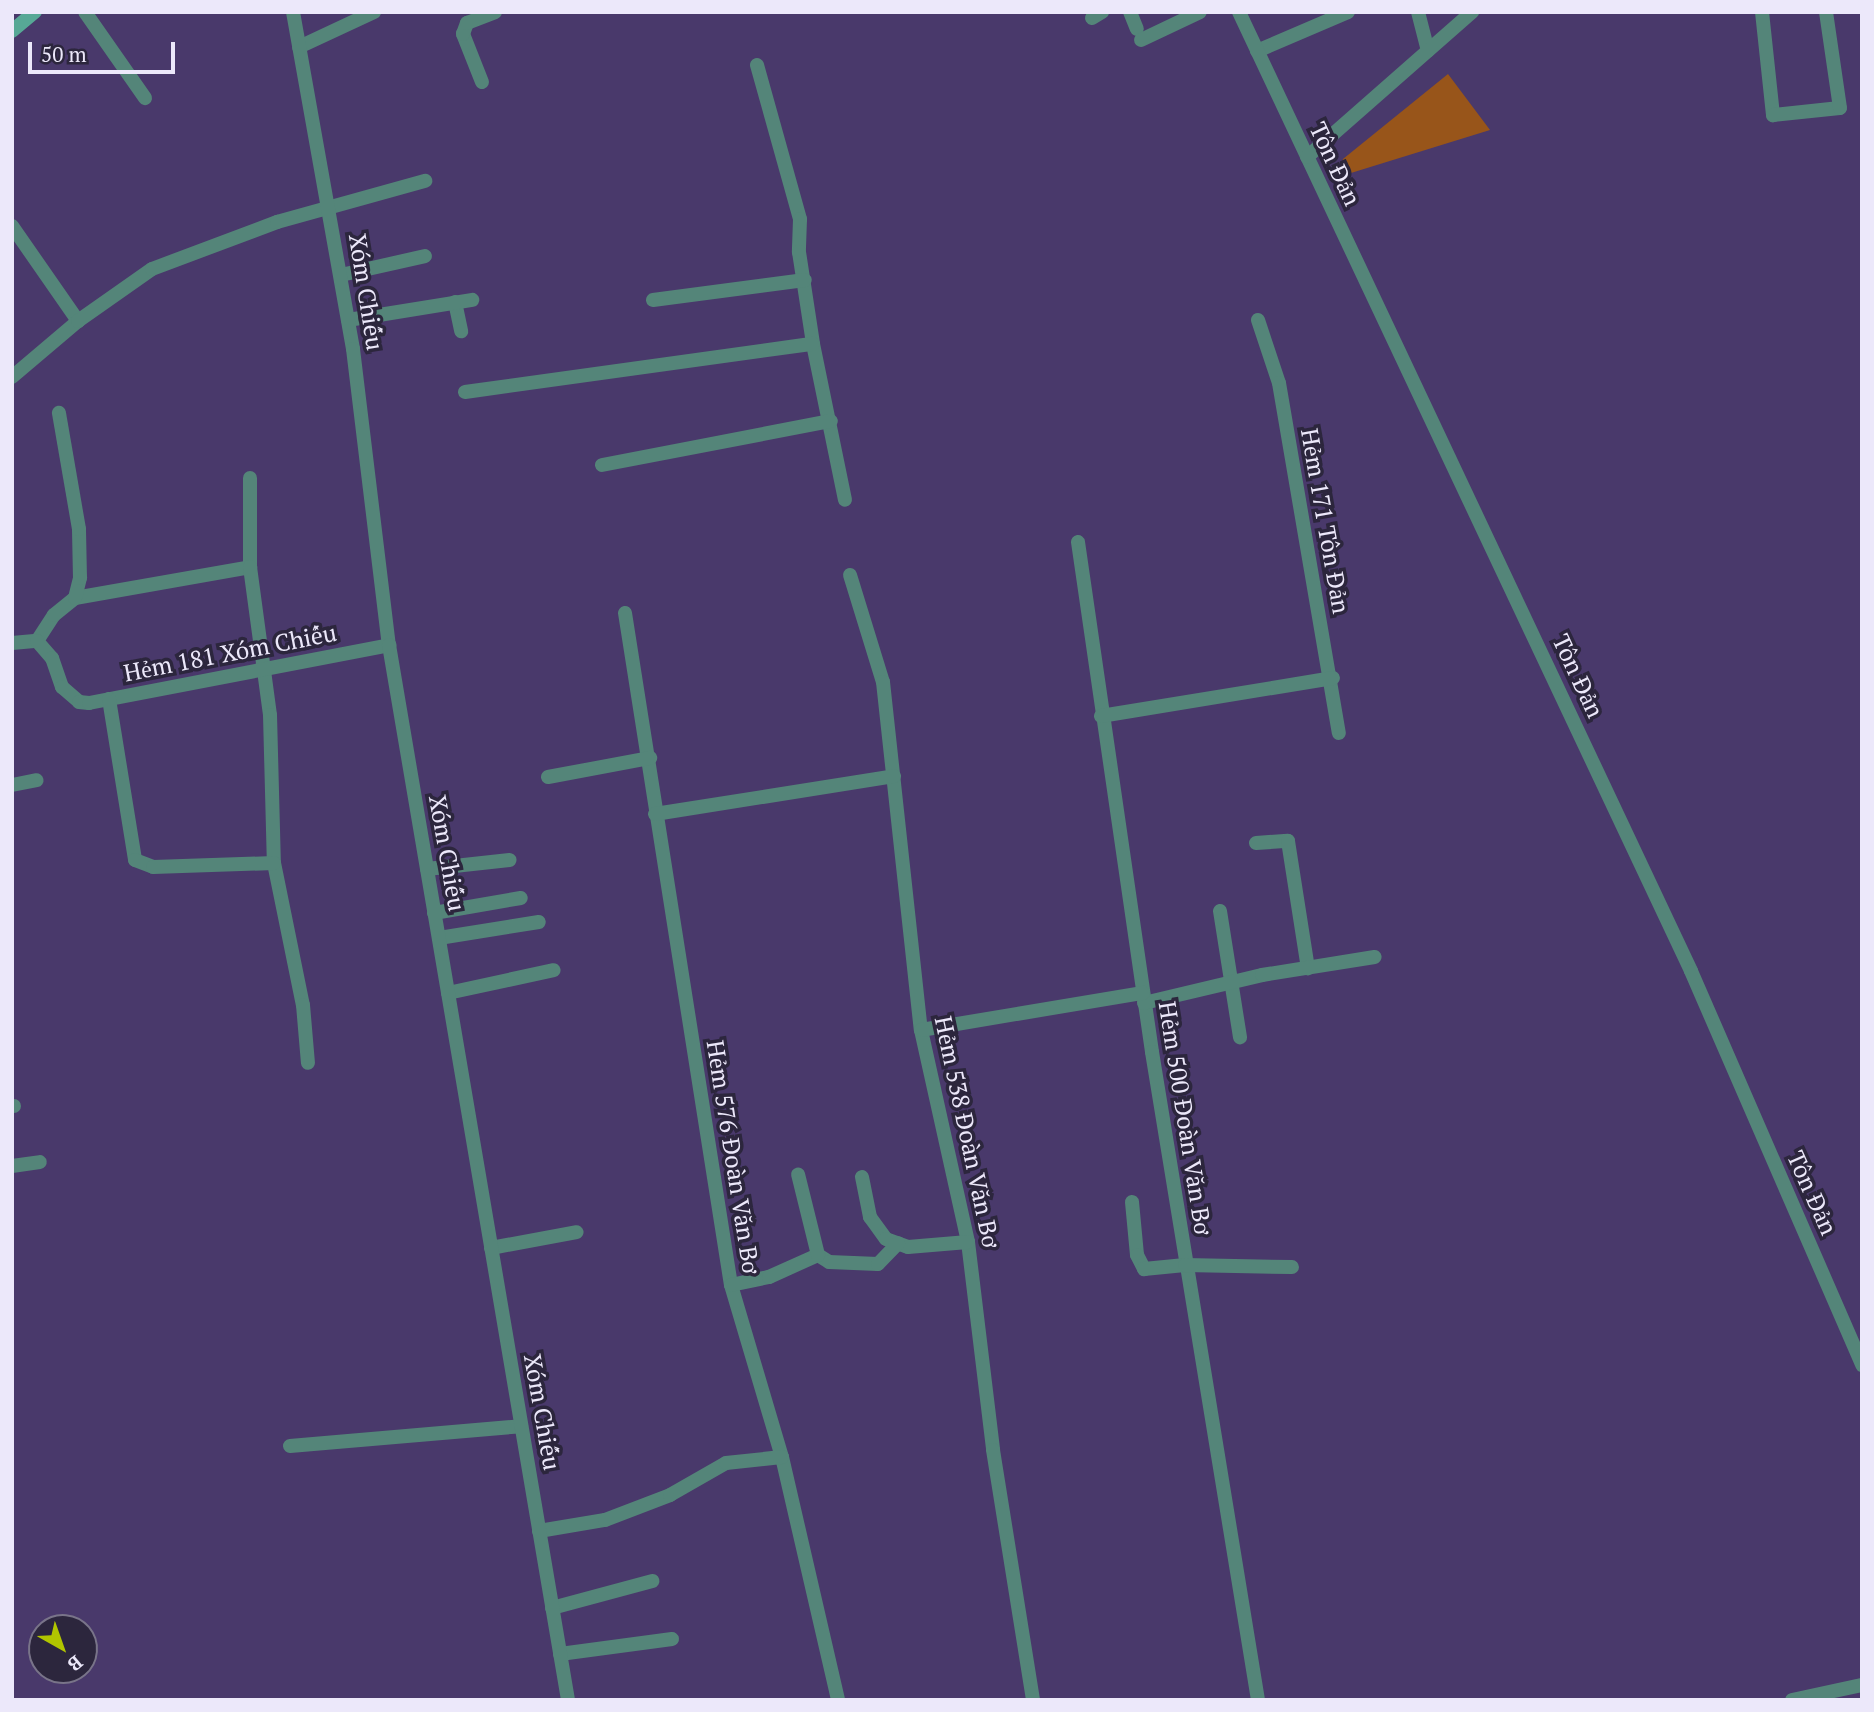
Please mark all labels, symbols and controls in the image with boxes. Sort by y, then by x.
scale bar [32,28,178,72]
text: 50 m [41,40,87,68]
street label: Tôn Đản [1303,118,1367,210]
street label: Xóm Chiếu [343,232,389,352]
street label: Hẻm 171 Tôn Đản [1295,426,1355,616]
street label: Hẻm 181 Xóm Chiếu [121,618,339,688]
street label: Tôn Đản [1546,630,1610,722]
street label: Xóm Chiếu [423,793,471,913]
street label: Hẻm 500 Đoàn Văn Bơ [1152,999,1218,1237]
street label: Hẻm 538 Đoàn Văn Bơ [928,1013,1006,1251]
street label: Hẻm 576 Đoàn Văn Bơ [700,1038,766,1276]
street label: Tôn Đản [1781,1147,1843,1239]
street label: Xóm Chiếu [518,1352,566,1472]
north arrow [28,1614,98,1684]
text: B [63,1650,88,1677]

